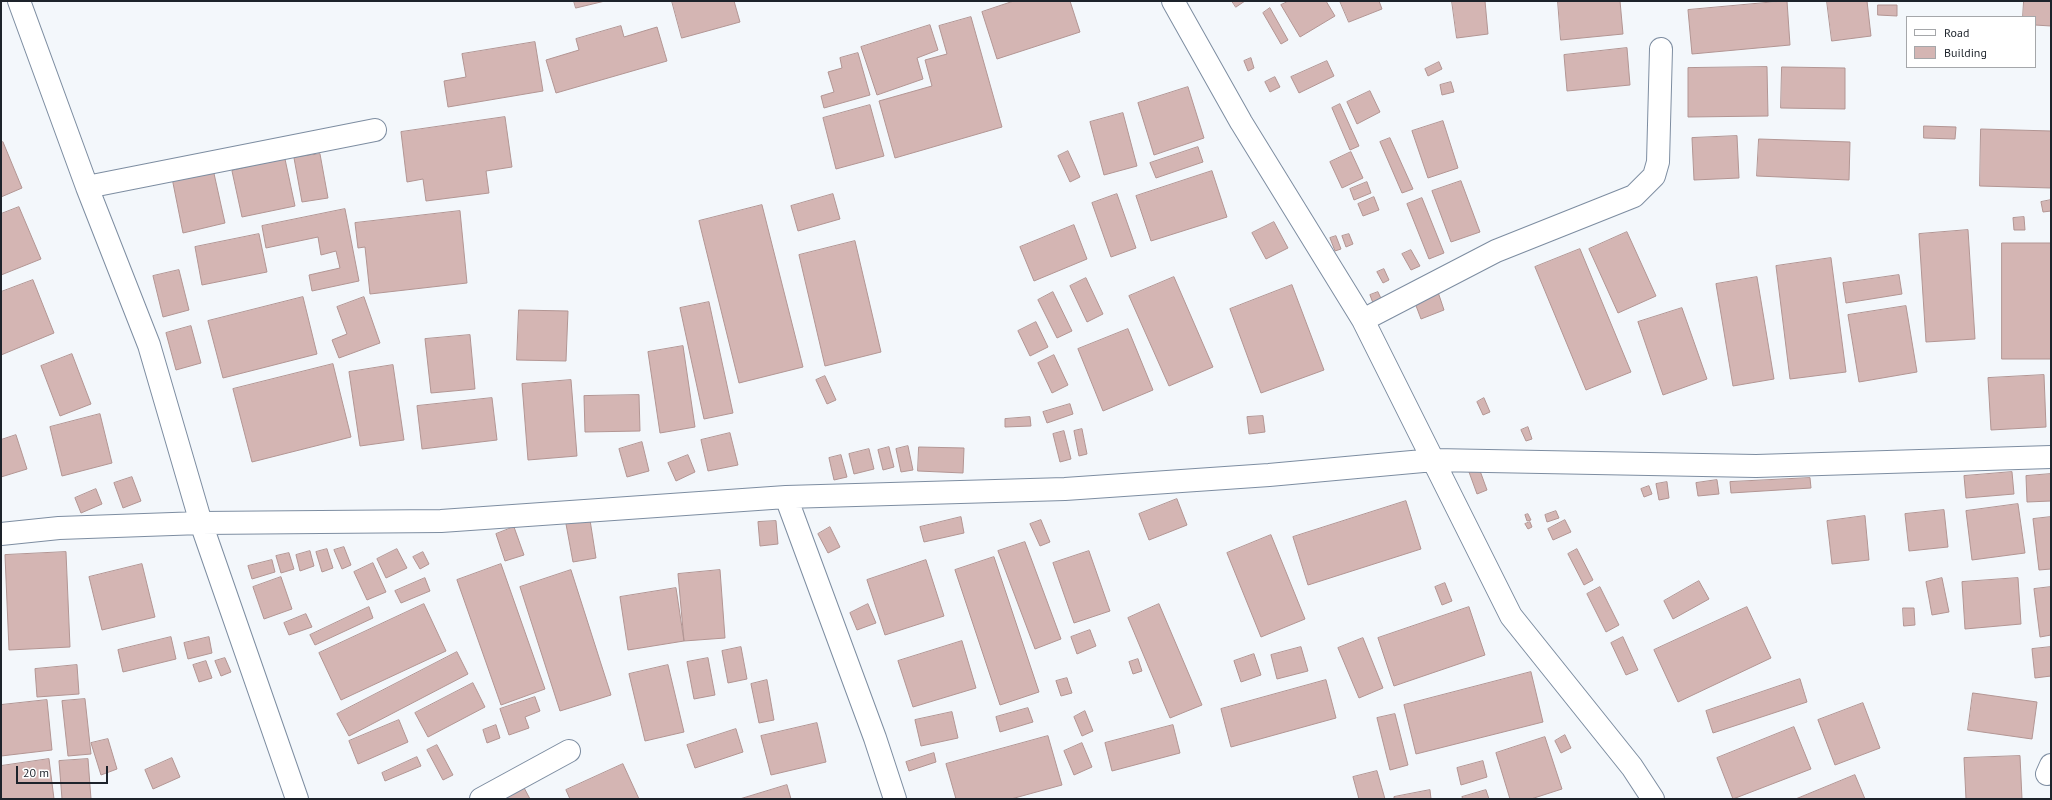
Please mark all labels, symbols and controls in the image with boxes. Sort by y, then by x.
legend [1906,16,2036,68]
text: Road [1944,25,1969,40]
text: Building [1944,45,1987,60]
scale bar [18,758,110,784]
text: 20 m [23,765,49,780]

